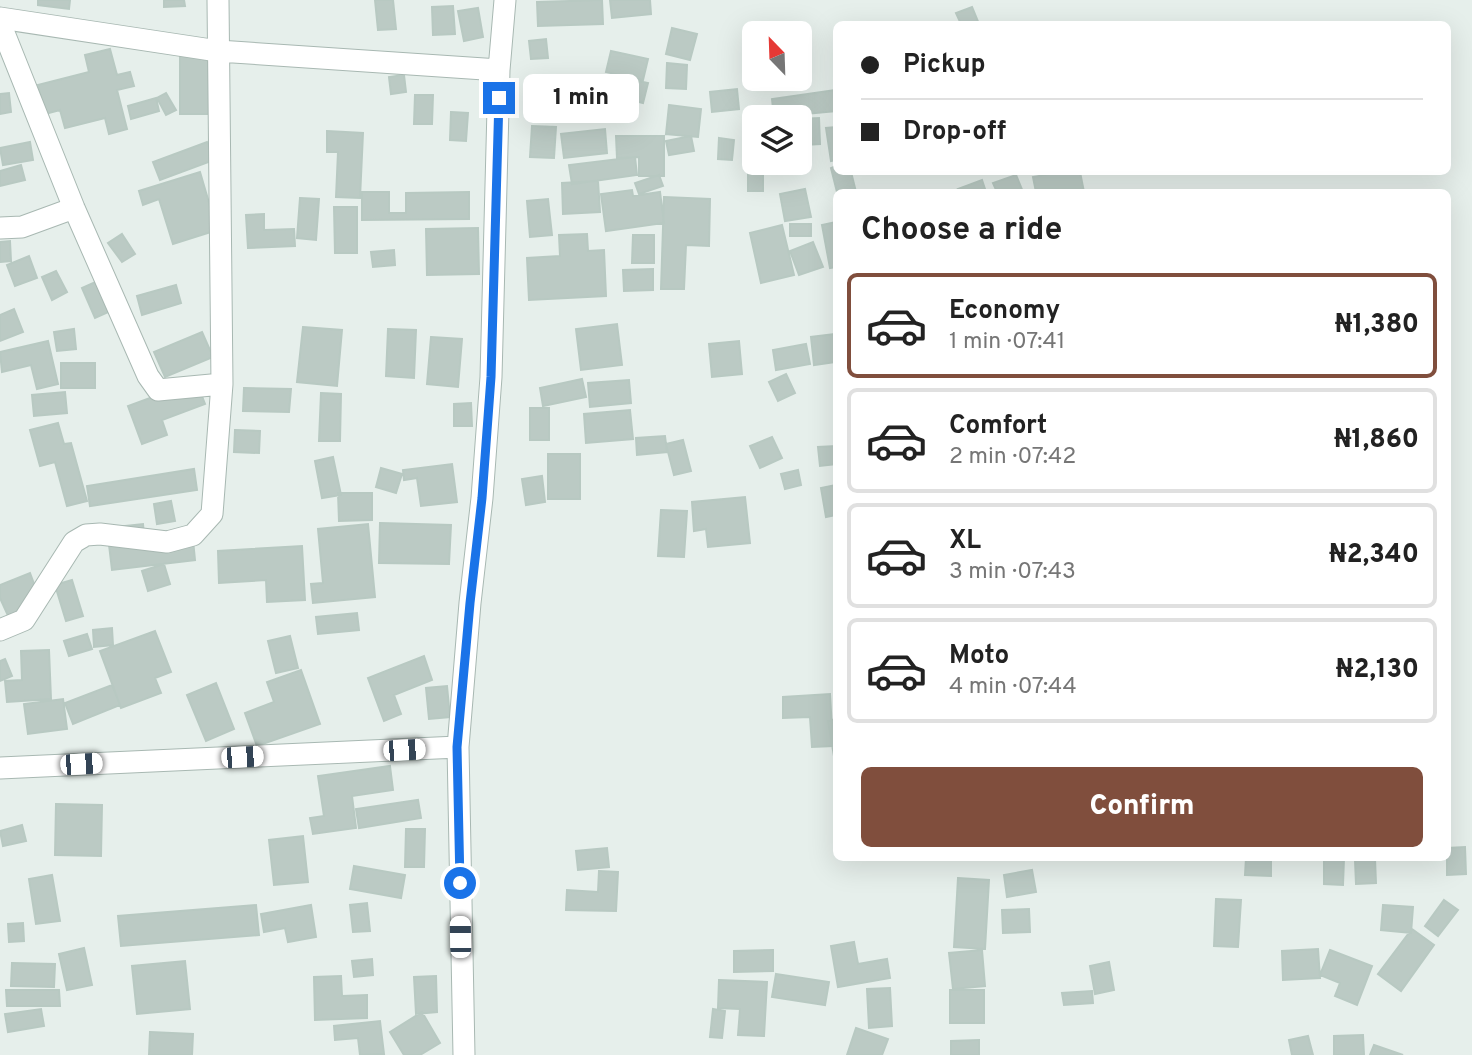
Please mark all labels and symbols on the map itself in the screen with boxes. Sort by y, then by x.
north arrow [742,21,812,91]
callout: 1 min [524,74,639,122]
route end [483,82,515,114]
car [383,738,426,762]
car [221,745,264,769]
car [60,752,103,776]
route start [444,867,476,899]
car [450,916,471,958]

